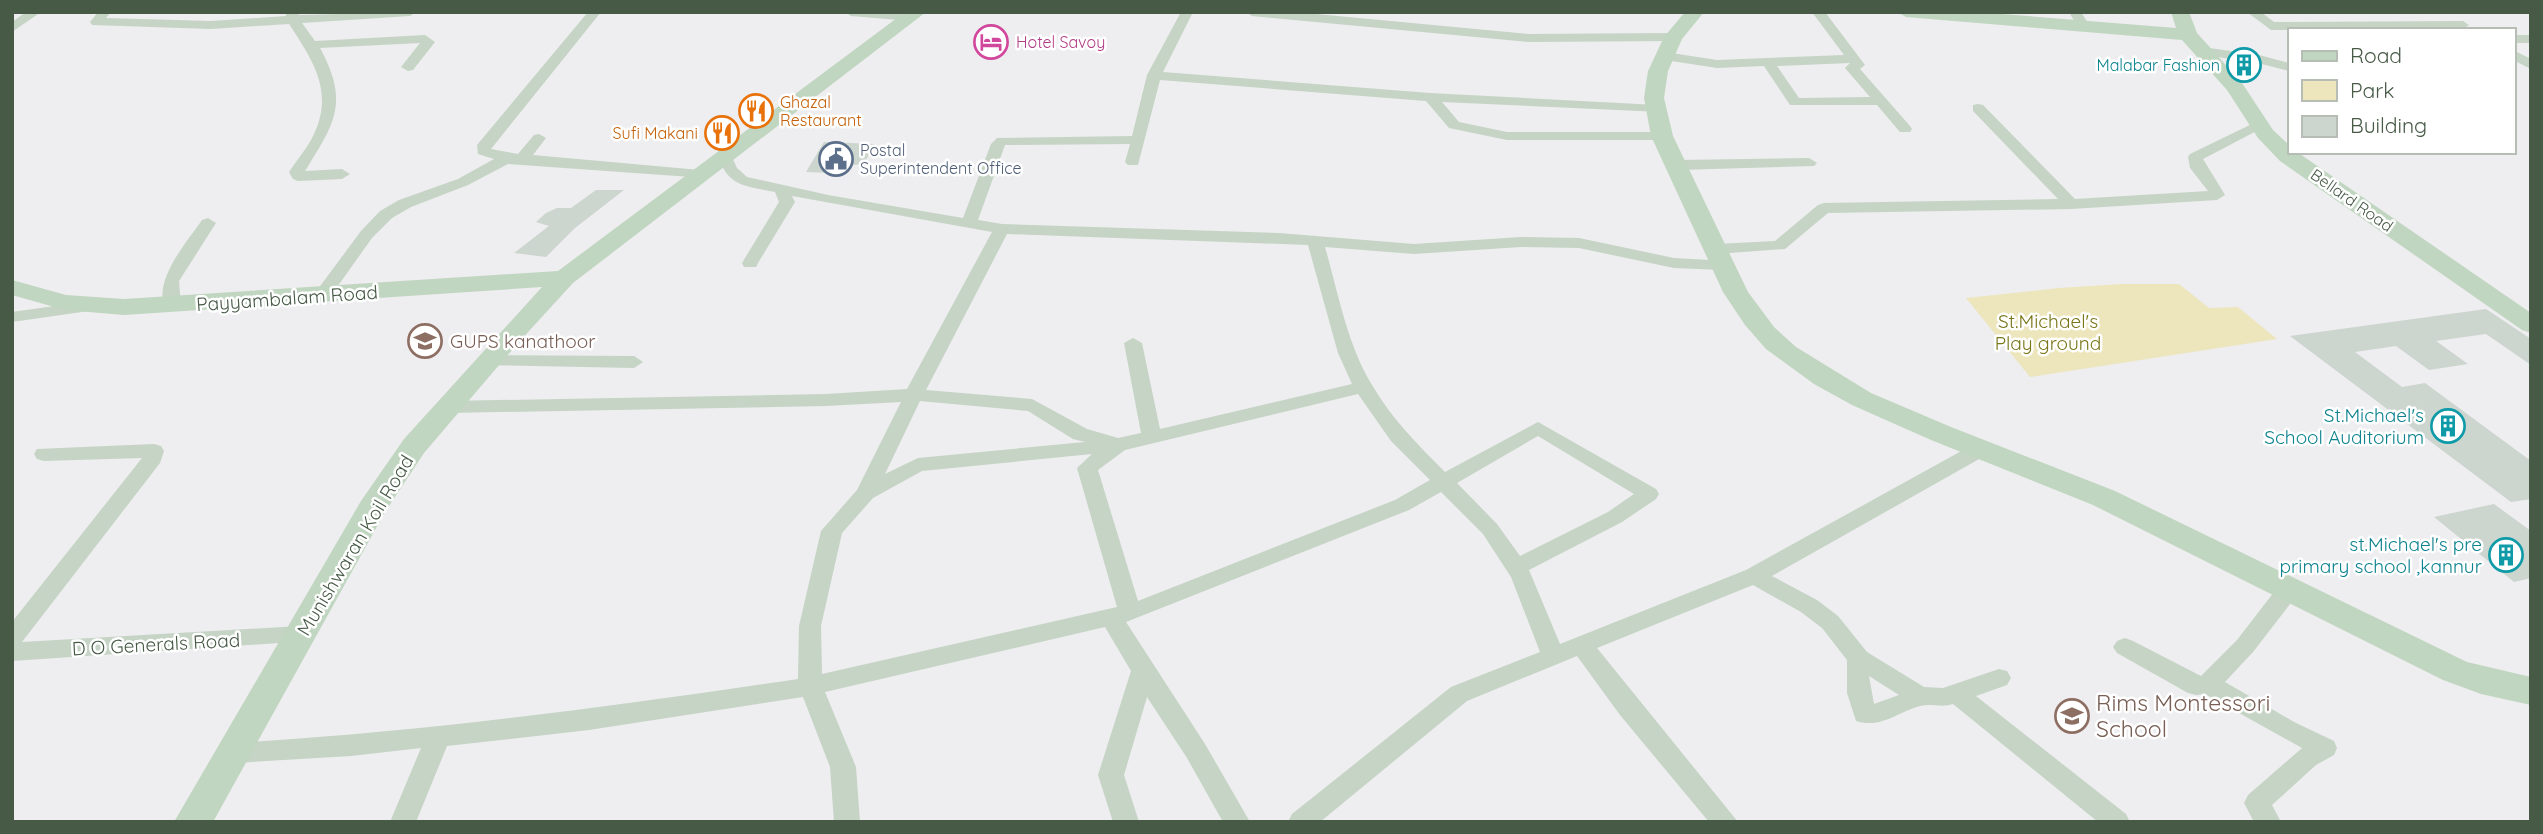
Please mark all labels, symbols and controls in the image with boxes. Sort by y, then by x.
hotel icon: Hotel Savoy [972,23,1010,61]
legend [2288,28,2515,154]
place label: Hotel Savoy [1016,32,1105,52]
text: Road [2350,42,2402,68]
building icon: Malabar Fashion [2225,46,2263,84]
place label: Malabar Fashion [2096,55,2220,75]
text: Park [2350,77,2394,103]
restaurant icon: Ghazal Restaurant [737,92,775,130]
place label: Ghazal Restaurant [780,92,862,130]
text: Building [2350,112,2427,138]
restaurant icon: Sufi Makani [703,114,741,152]
place label: Sufi Makani [613,123,698,143]
public building icon: Postal Superintendent Office [817,140,855,178]
place label: Postal Superintendent Office [860,140,1022,178]
street label: Bellard Road [2307,164,2397,236]
street label: Payyambalam Road [196,280,378,316]
park label: St.Michael's Play ground [1995,309,2101,355]
school or university icon: GUPS kanathoor [406,322,444,360]
place label: GUPS kanathoor [450,329,596,353]
place label: St.Michael's School Auditorium [2264,403,2424,449]
building icon: St.Michael's School Auditorium [2429,407,2467,445]
street label: Munishwaran Koil Road [292,450,418,640]
place label: st.Michael's pre primary school ,kannur [2280,532,2483,578]
building icon: st.Michael's pre primary school ,kannur [2487,536,2525,574]
street label: D O Generals Road [71,628,241,660]
place label: Rims Montessori School [2096,688,2271,743]
school or university icon: Rims Montessori School [2053,697,2091,735]

